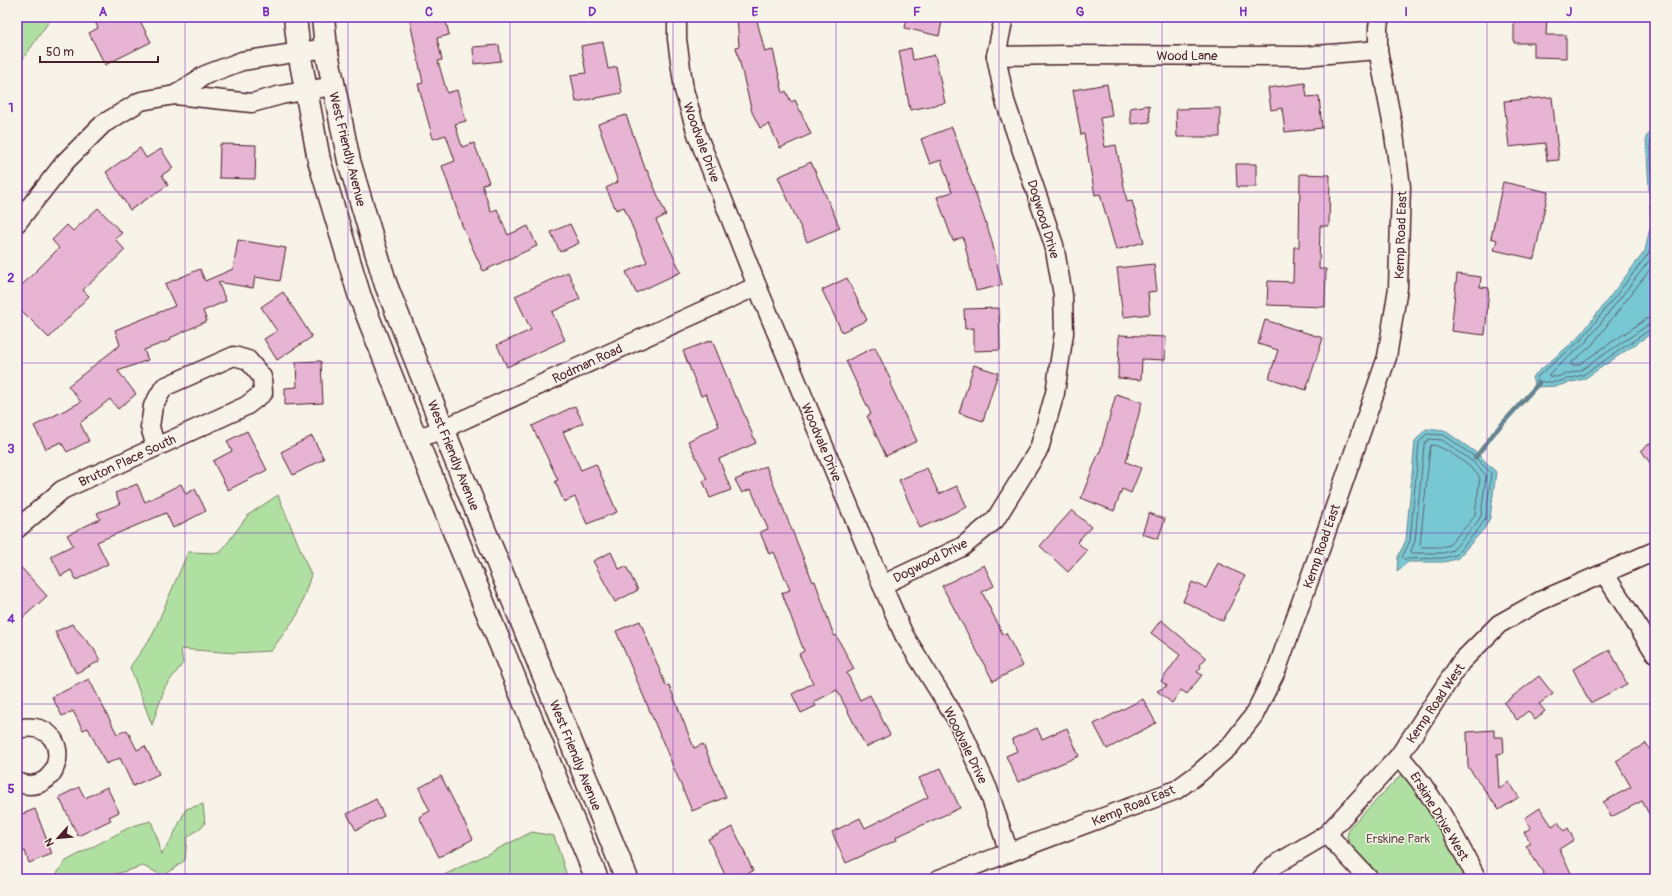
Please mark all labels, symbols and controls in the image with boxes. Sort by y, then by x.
text: A [99,4,108,20]
text: B [262,4,270,20]
text: C [425,4,433,20]
text: D [588,4,596,20]
text: E [752,4,759,20]
text: F [913,4,921,20]
text: G [1076,4,1085,20]
text: H [1239,4,1247,20]
text: I [1404,4,1408,20]
text: J [1566,4,1572,20]
scale bar [40,38,158,64]
text: 50 m [46,45,74,60]
street label: Wood Lane [1156,48,1218,64]
street label: West Friendly Avenue [325,90,369,209]
text: 1 [8,100,14,116]
street label: Woodvale Drive [679,100,723,185]
street label: Dogwood Drive [1023,178,1063,261]
street label: Kemp Road East [1391,190,1411,279]
text: 2 [7,270,15,286]
street label: Rodman Road [550,341,625,387]
street label: West Friendly Avenue [424,398,483,513]
street label: Woodvale Drive [797,401,845,484]
street label: Bruton Place South [76,431,179,490]
text: 3 [7,441,15,457]
street label: Kemp Road East [1300,501,1344,591]
street label: Dogwood Drive [891,535,971,586]
text: 4 [7,611,15,627]
street label: Kemp Road West [1403,660,1469,747]
street label: West Friendly Avenue [546,698,605,813]
street label: Woodvale Drive [940,704,991,787]
street label: Erskine Drive West [1406,769,1472,864]
text: 5 [7,781,15,797]
street label: Kemp Road East [1089,782,1178,830]
north arrow [38,818,78,858]
park label: Erskine Park [1366,831,1431,847]
text: N [42,836,57,849]

